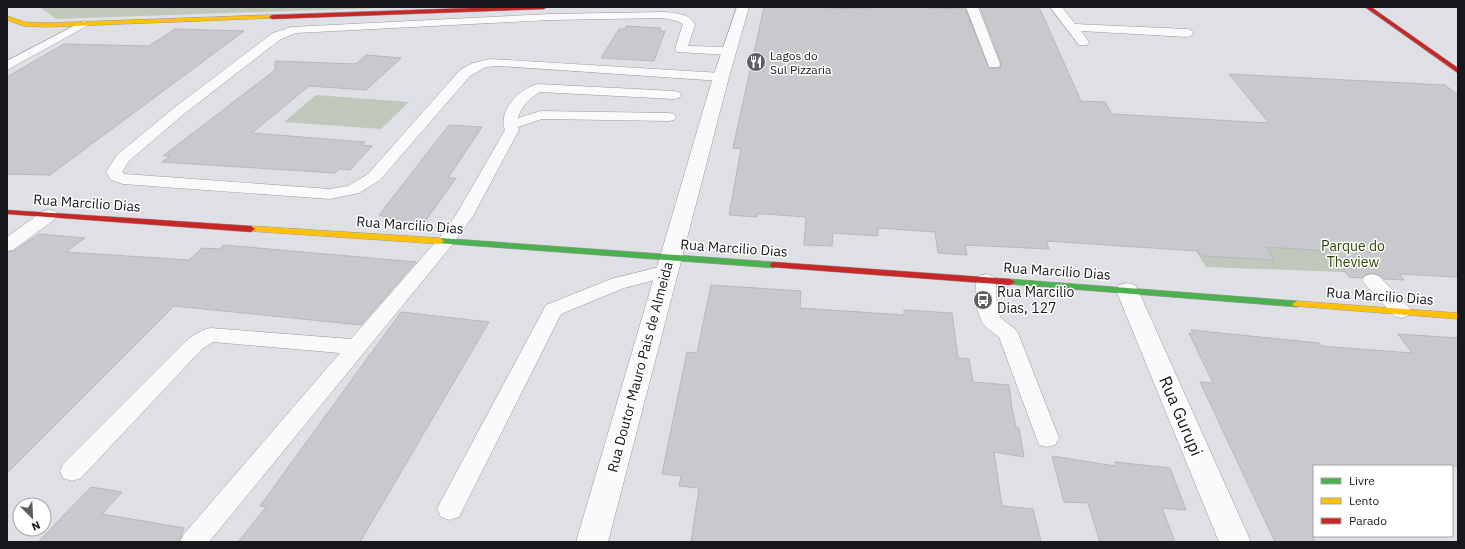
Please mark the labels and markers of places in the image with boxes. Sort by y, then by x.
place label: Lagos do Sul Pizzaria [770,48,832,77]
restaurant icon: Lagos do Sul Pizzaria [745,51,767,73]
place label: Rua Marcilio Dias, 127 [997,283,1074,317]
bus stop icon: Rua Marcilio Dias, 127 [972,289,994,311]

